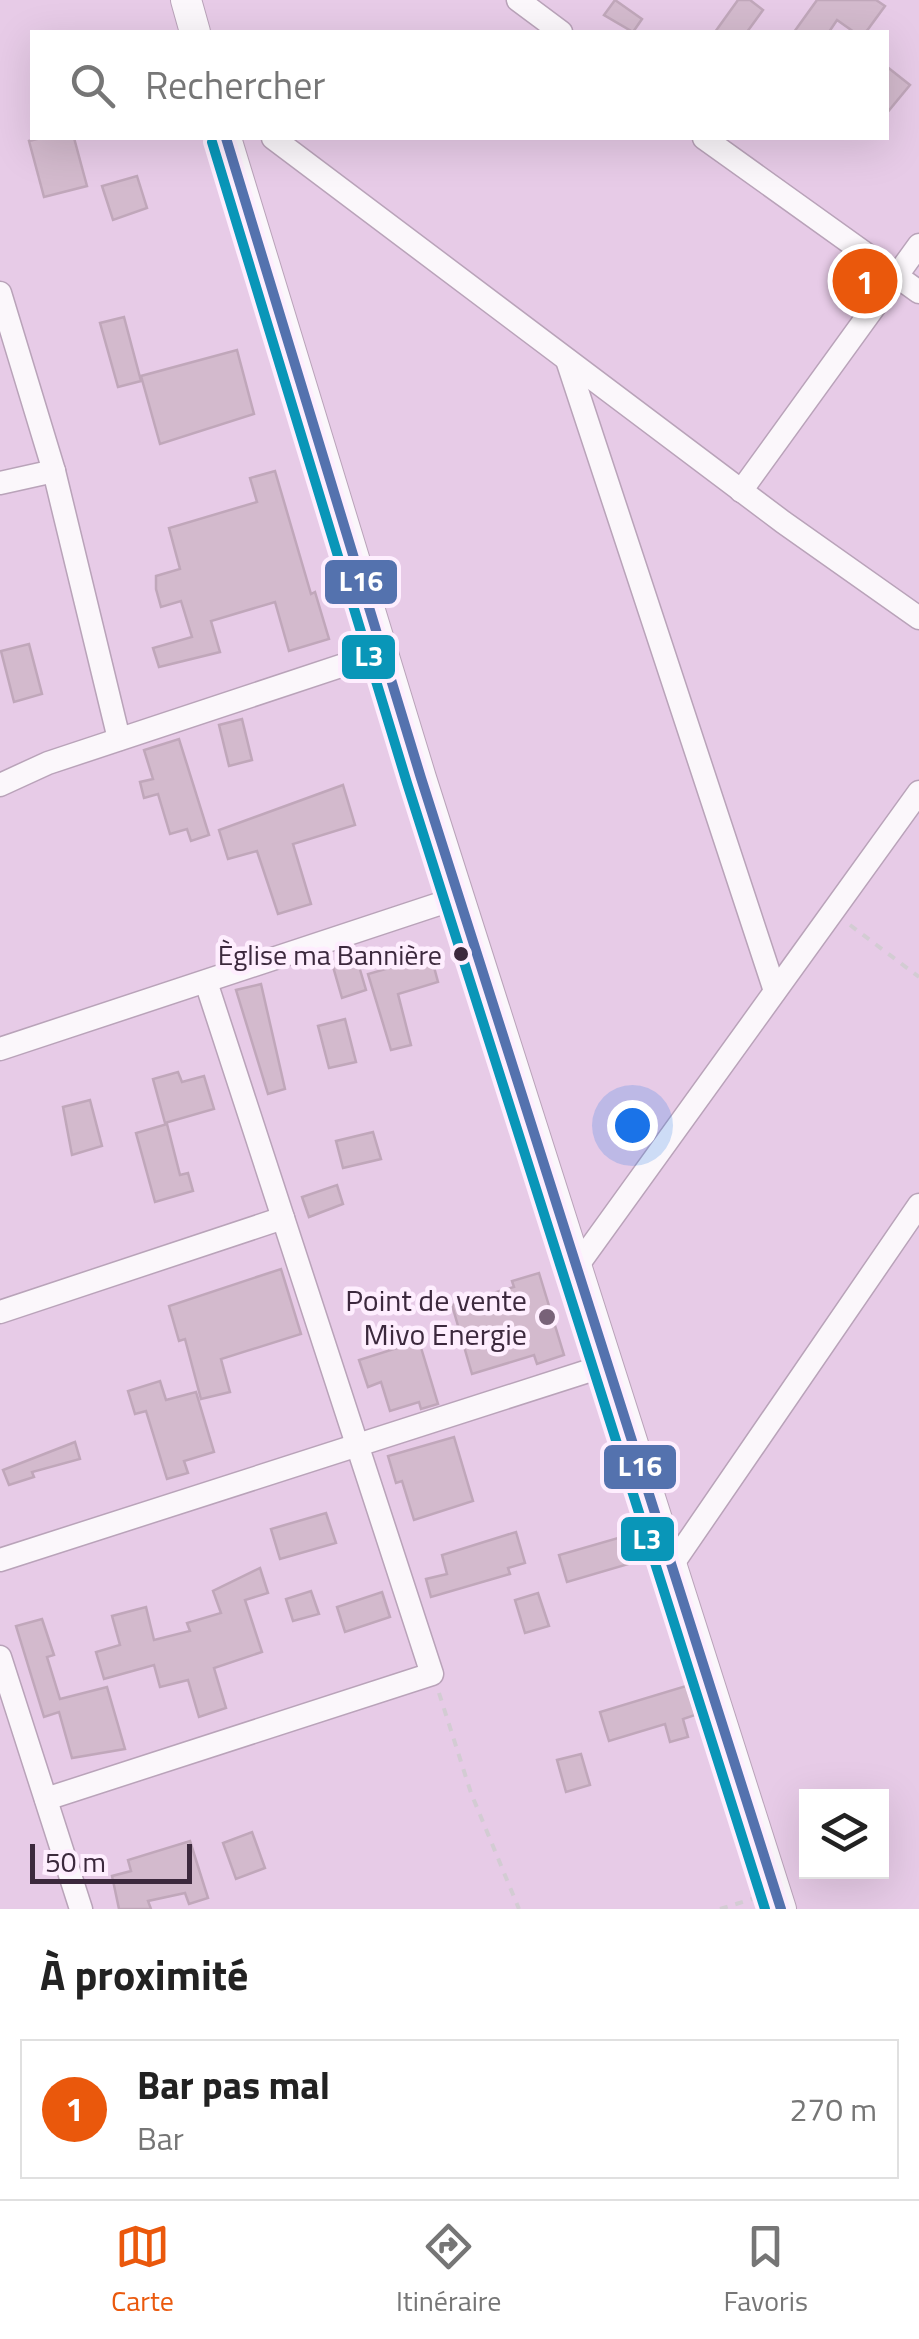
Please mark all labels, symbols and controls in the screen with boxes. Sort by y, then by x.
search box [30,30,889,140]
text: Rechercher [145,56,326,114]
icon: search [65,58,120,113]
pin: 1 [832,244,898,318]
line badge: L16 [323,558,399,606]
text: L16 [339,559,383,602]
line badge: L3 [340,633,397,681]
text: L3 [355,634,383,677]
place label: Èglise ma Bannière [218,933,442,976]
marker: Èglise ma Bannière [451,944,471,964]
your location [607,1100,658,1151]
place label: Point de vente Mivo Energie [345,1277,527,1357]
marker: Point de vente Mivo Energie [536,1306,558,1328]
line badge: L16 [602,1443,678,1491]
text: L16 [618,1444,662,1487]
line badge: L3 [619,1515,676,1563]
text: L3 [633,1517,661,1560]
map controls [799,1789,889,1879]
button: layers [799,1789,889,1879]
scale bar [30,1839,192,1884]
text: 50 m [45,1840,106,1883]
text: À proximité [40,1942,248,2006]
text: Bar pas mal [137,2056,330,2114]
text: 1 [66,2085,83,2133]
text: 270 m [789,2085,877,2133]
text: Bar [137,2114,184,2162]
tab: Carte [111,2219,174,2322]
tab: Itinéraire [396,2219,501,2322]
tab: Favoris [723,2219,808,2322]

